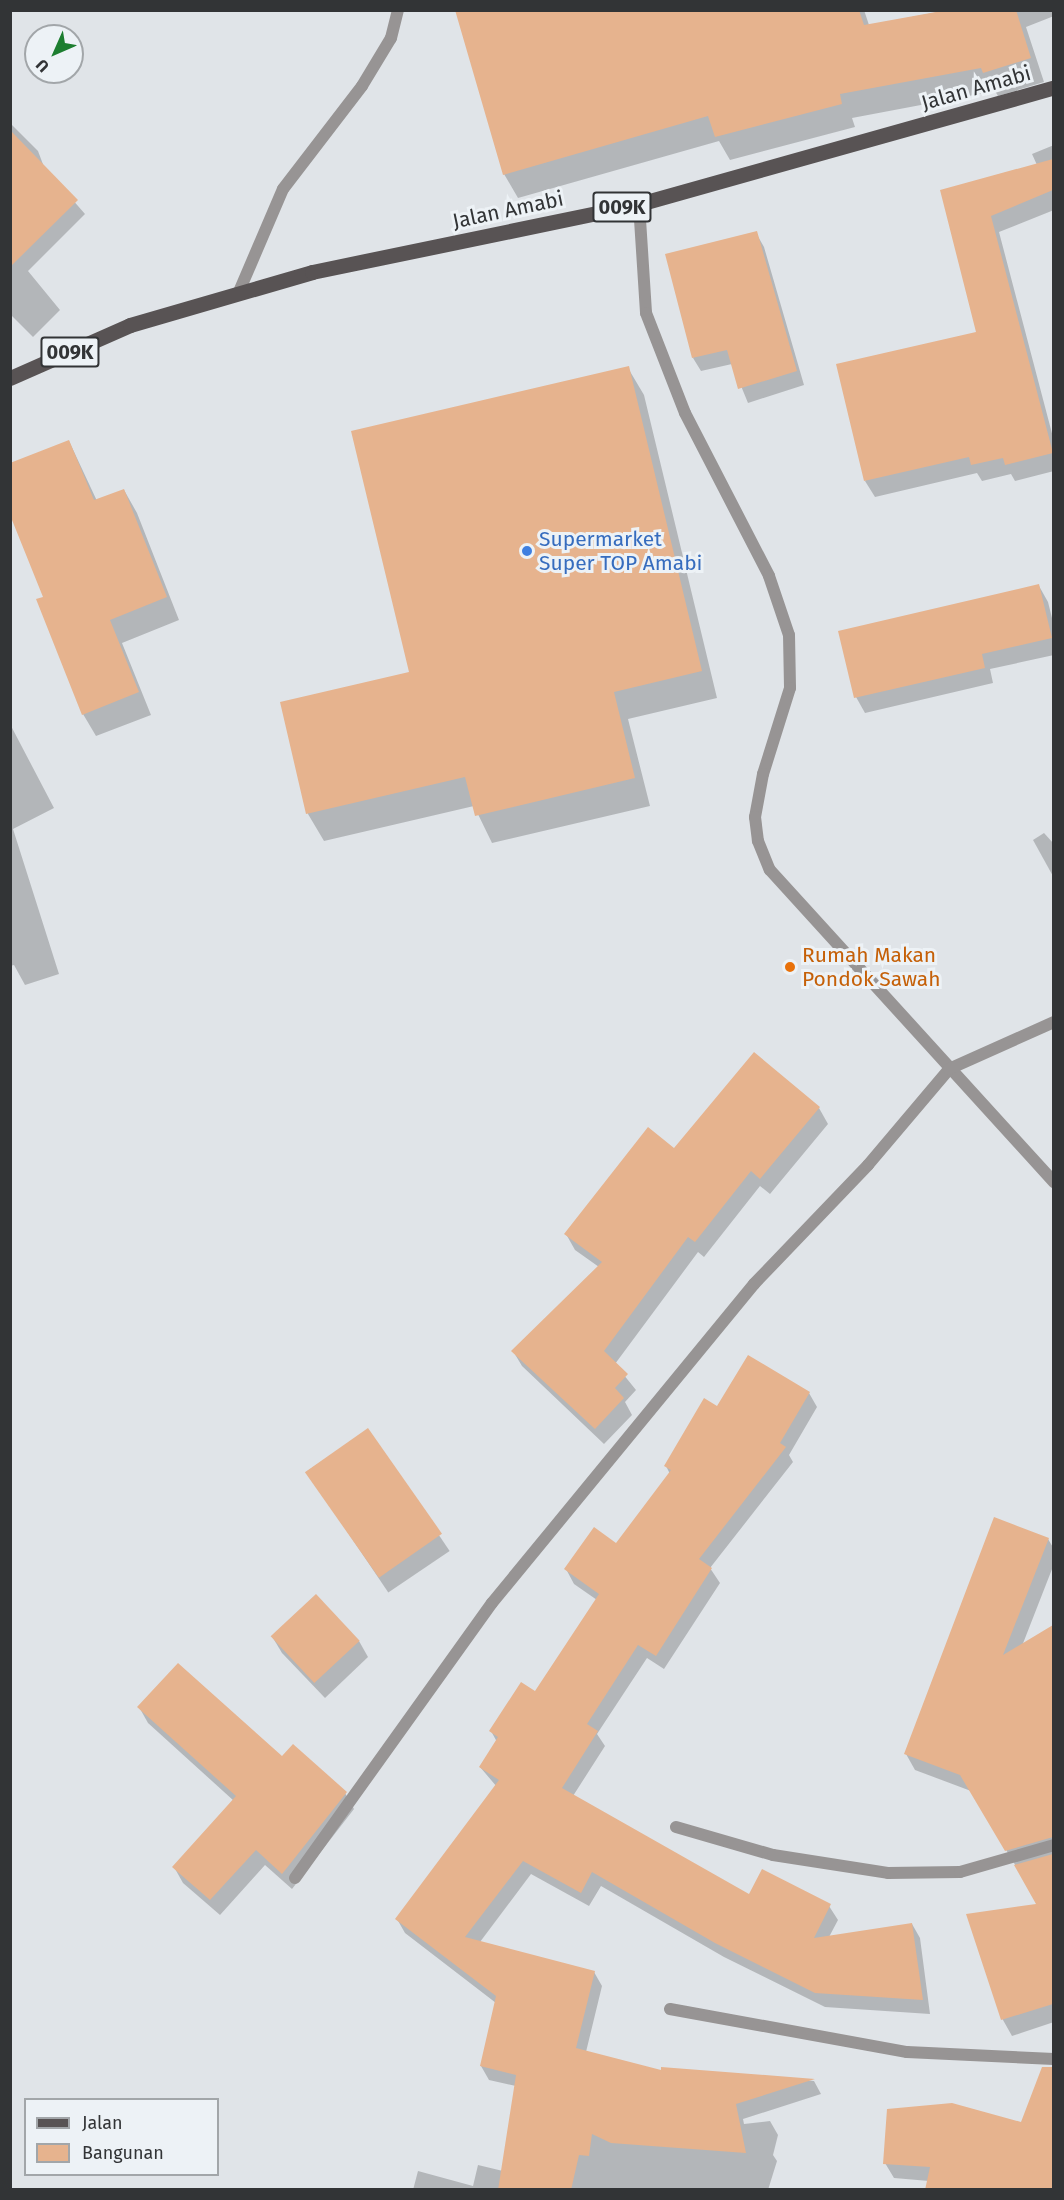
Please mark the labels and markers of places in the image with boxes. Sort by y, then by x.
place label: Supermarket Super TOP Amabi [539,526,703,576]
marker: Supermarket Super TOP Amabi [520,544,534,558]
place label: Rumah Makan Pondok Sawah [802,942,941,992]
marker: Rumah Makan Pondok Sawah [783,960,797,974]

